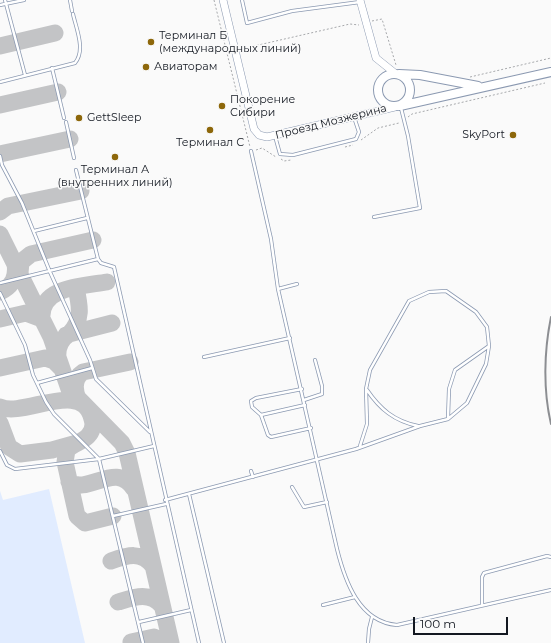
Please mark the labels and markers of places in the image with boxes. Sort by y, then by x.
place label: Терминал Б (международных линий) [159,29,301,55]
marker: Терминал Б (международных линий) [146,37,156,47]
place label: Авиаторам [154,60,217,74]
marker: Авиаторам [141,62,151,72]
place label: Покорение Сибири [230,93,295,119]
marker: Покорение Сибири [217,101,227,111]
place label: GettSleep [87,111,141,125]
marker: GettSleep [74,113,84,123]
marker: Терминал С [205,125,215,135]
place label: SkyPort [462,128,505,142]
marker: SkyPort [508,130,518,140]
place label: Терминал С [176,136,244,150]
marker: Терминал А (внутренних линий) [110,152,120,162]
place label: Терминал А (внутренних линий) [57,163,173,189]

